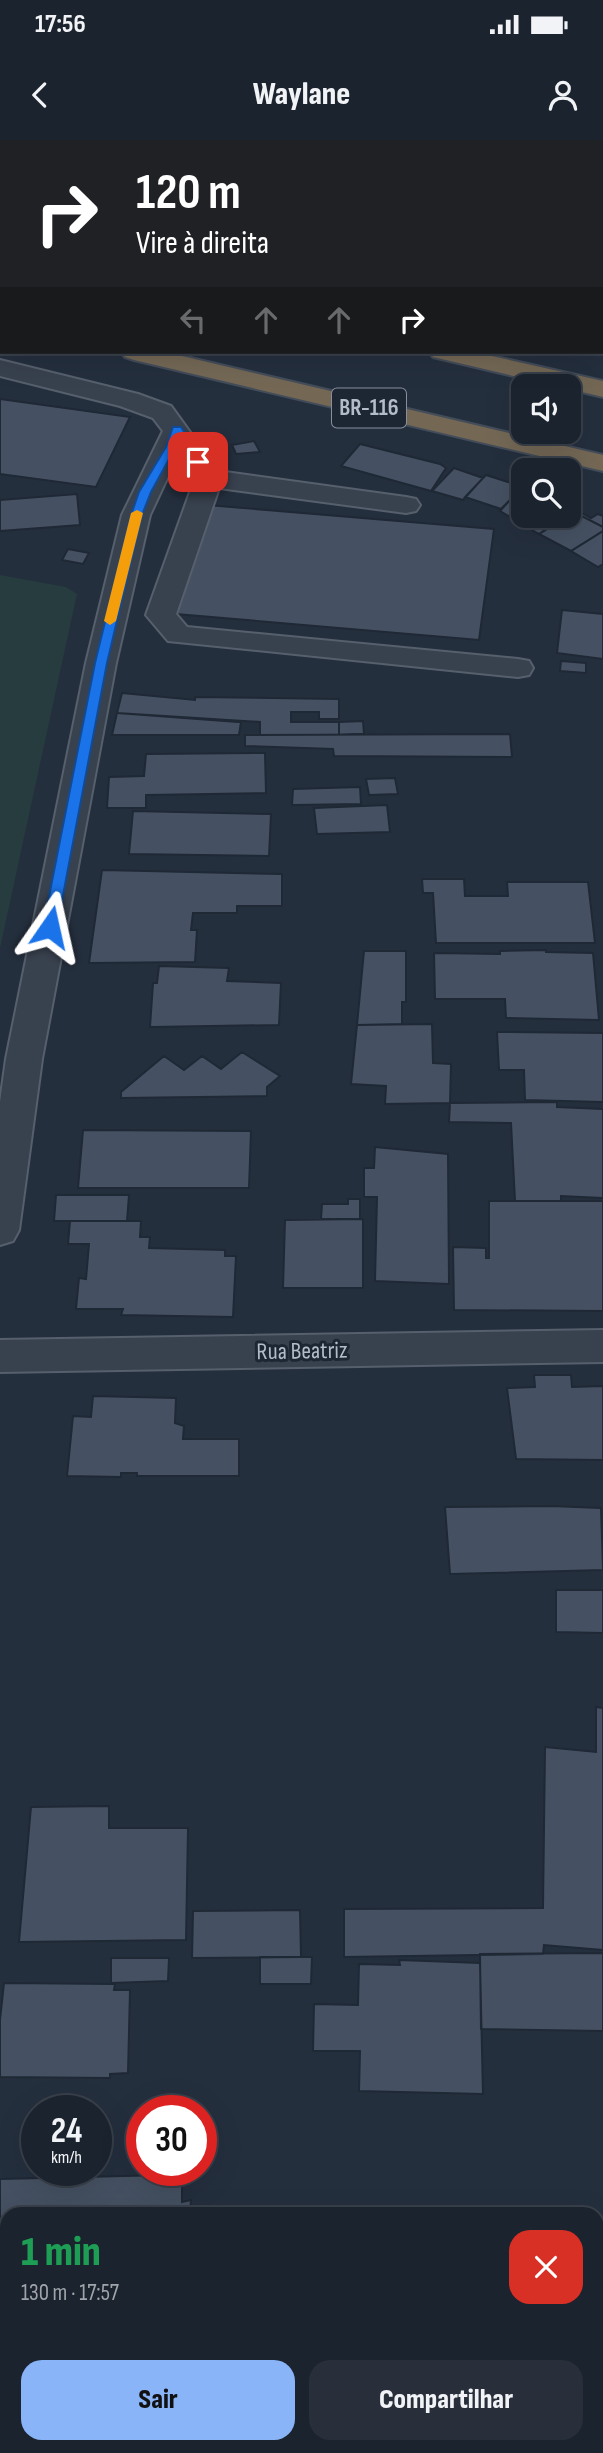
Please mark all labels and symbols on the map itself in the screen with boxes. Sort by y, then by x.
road number: BR-116 [332,388,406,428]
pin [168,432,228,492]
position arrow [13,890,87,964]
street label: Rua Beatriz [256,1336,348,1366]
speed limit sign: 30 [126,2095,217,2186]

